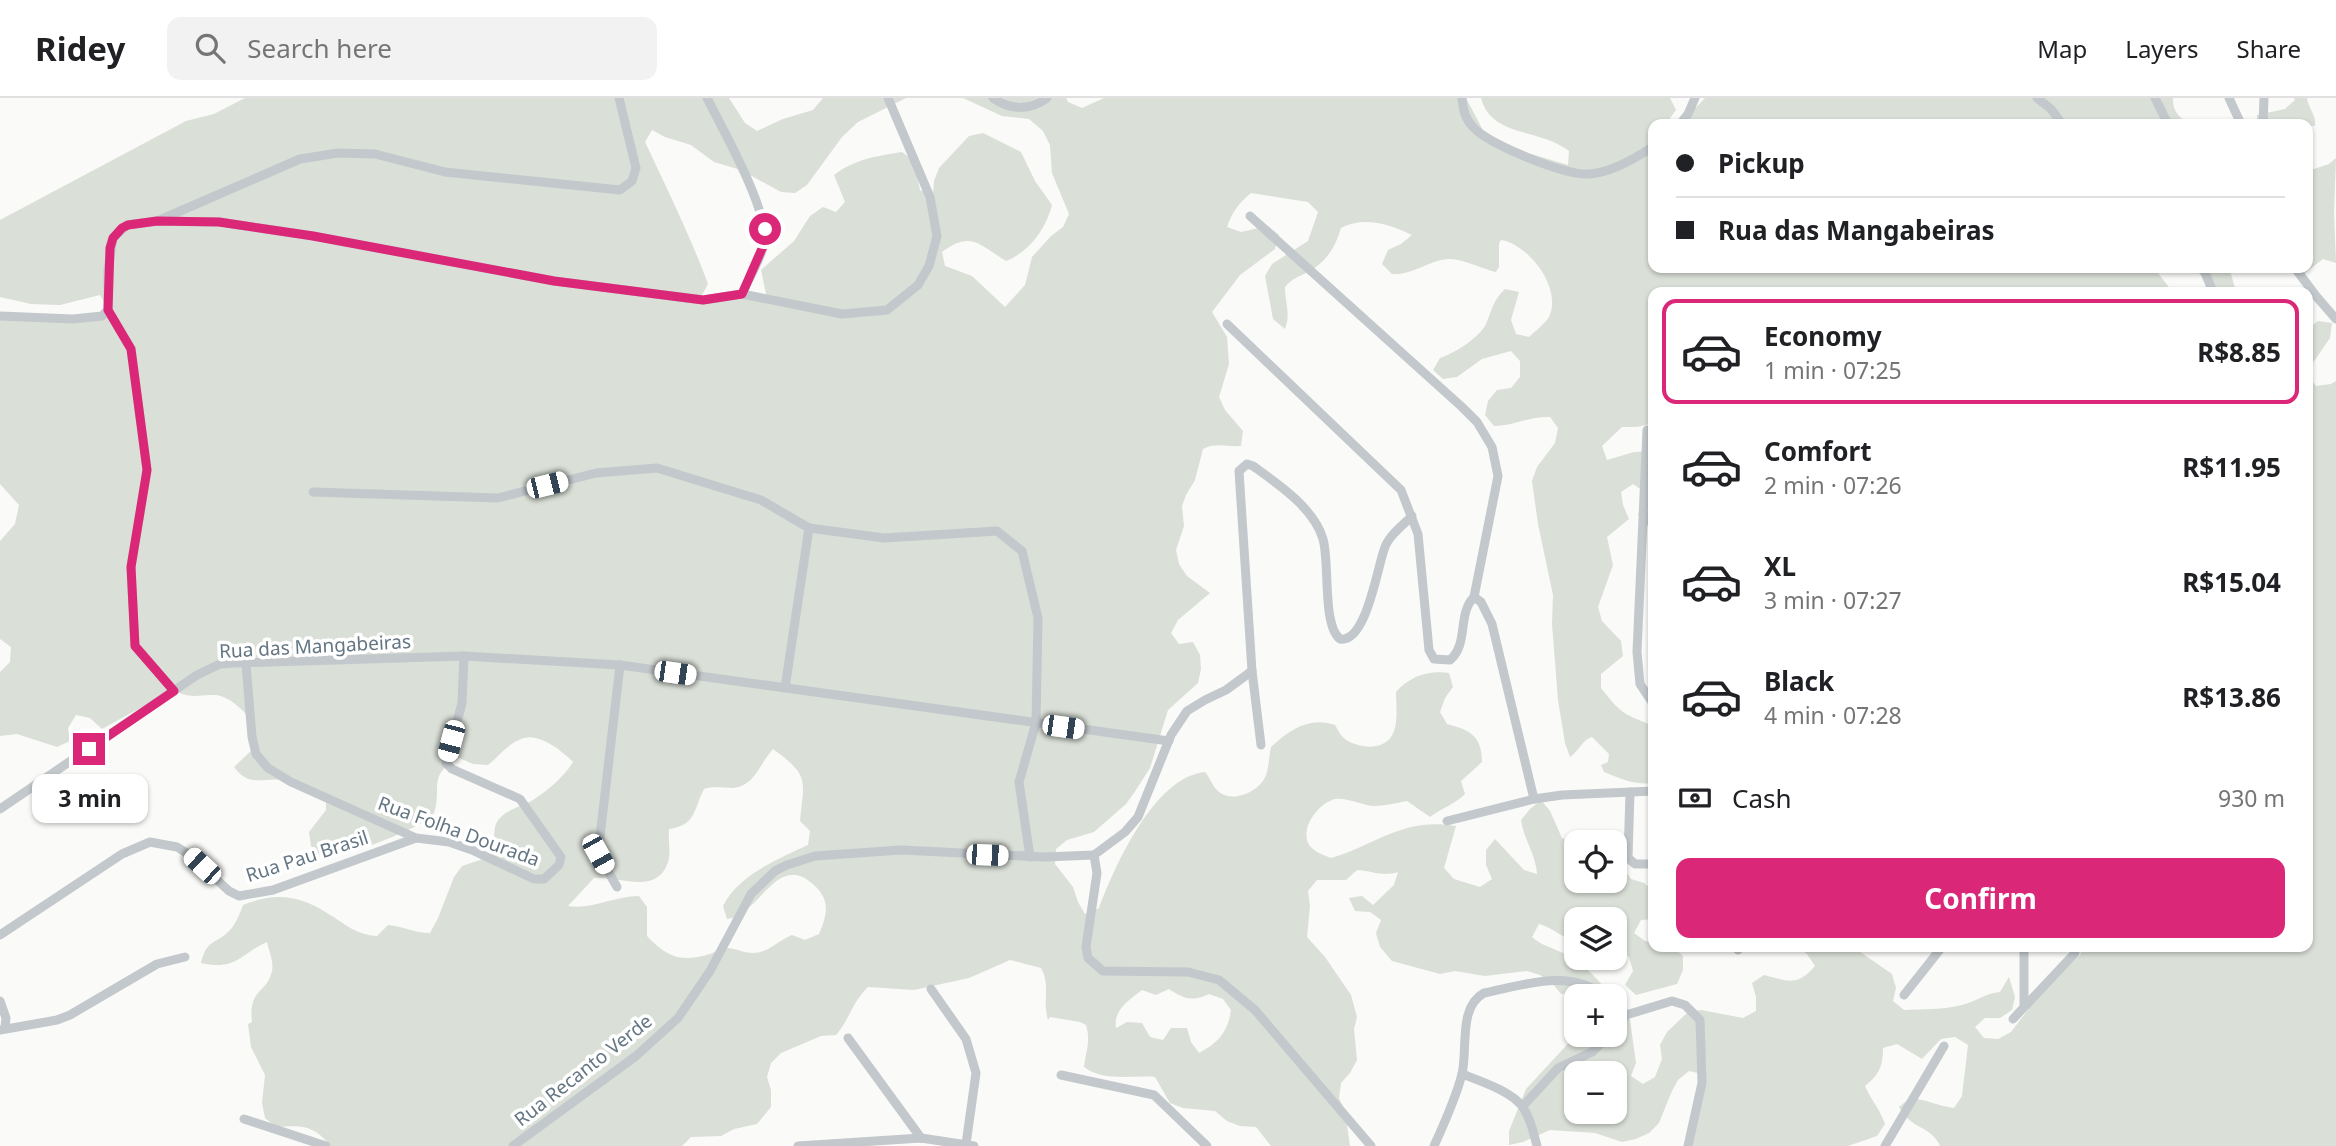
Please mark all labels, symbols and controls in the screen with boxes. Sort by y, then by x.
search box [167,17,657,80]
text: Ridey [35,26,125,71]
icon: search [191,29,229,67]
text: Search here [247,30,392,66]
text: Map [2037,32,2087,65]
text: Layers [2125,32,2199,65]
text: Share [2237,32,2301,65]
text: Pickup [1718,145,1805,181]
text: Rua das Mangabeiras [1718,212,1995,248]
route start [749,213,781,245]
text: Economy [1764,318,1882,354]
icon: car [1680,320,1743,383]
text: R$8.85 [2197,334,2281,370]
text: 1 min · 07:25 [1764,354,1902,386]
text: Comfort [1764,433,1872,469]
icon: car [1680,435,1743,498]
text: R$11.95 [2182,449,2281,485]
text: 2 min · 07:26 [1764,469,1902,501]
car [525,470,570,500]
text: XL [1764,548,1796,584]
icon: car [1680,550,1743,613]
text: R$15.04 [2182,564,2281,600]
text: 3 min · 07:27 [1764,584,1902,616]
street label: Rua das Mangabeiras [218,628,412,664]
car [653,660,698,686]
text: Black [1764,663,1834,699]
icon: car [1680,665,1743,728]
text: R$13.86 [2182,679,2281,715]
text: 4 min · 07:28 [1764,699,1902,731]
car [1041,714,1086,740]
car [436,718,467,764]
route end [73,733,105,765]
callout: 3 min [31,774,147,822]
icon: cash [1676,779,1714,817]
text: Cash [1732,780,1792,816]
text: 3 min [58,782,122,814]
text: 930 m [2218,782,2285,814]
street label: Rua Folha Dourada [375,790,543,872]
street label: Rua Pau Brasil [242,824,372,888]
map controls [1564,830,1627,1124]
button: locate [1564,830,1627,893]
car [579,831,618,877]
car [180,844,225,888]
car [966,844,1009,866]
button: Confirm [1676,858,2285,938]
button: layers [1564,907,1627,970]
button: + [1564,984,1627,1047]
street label: Rua Recanto Verde [509,1008,657,1132]
button: − [1564,1061,1627,1124]

